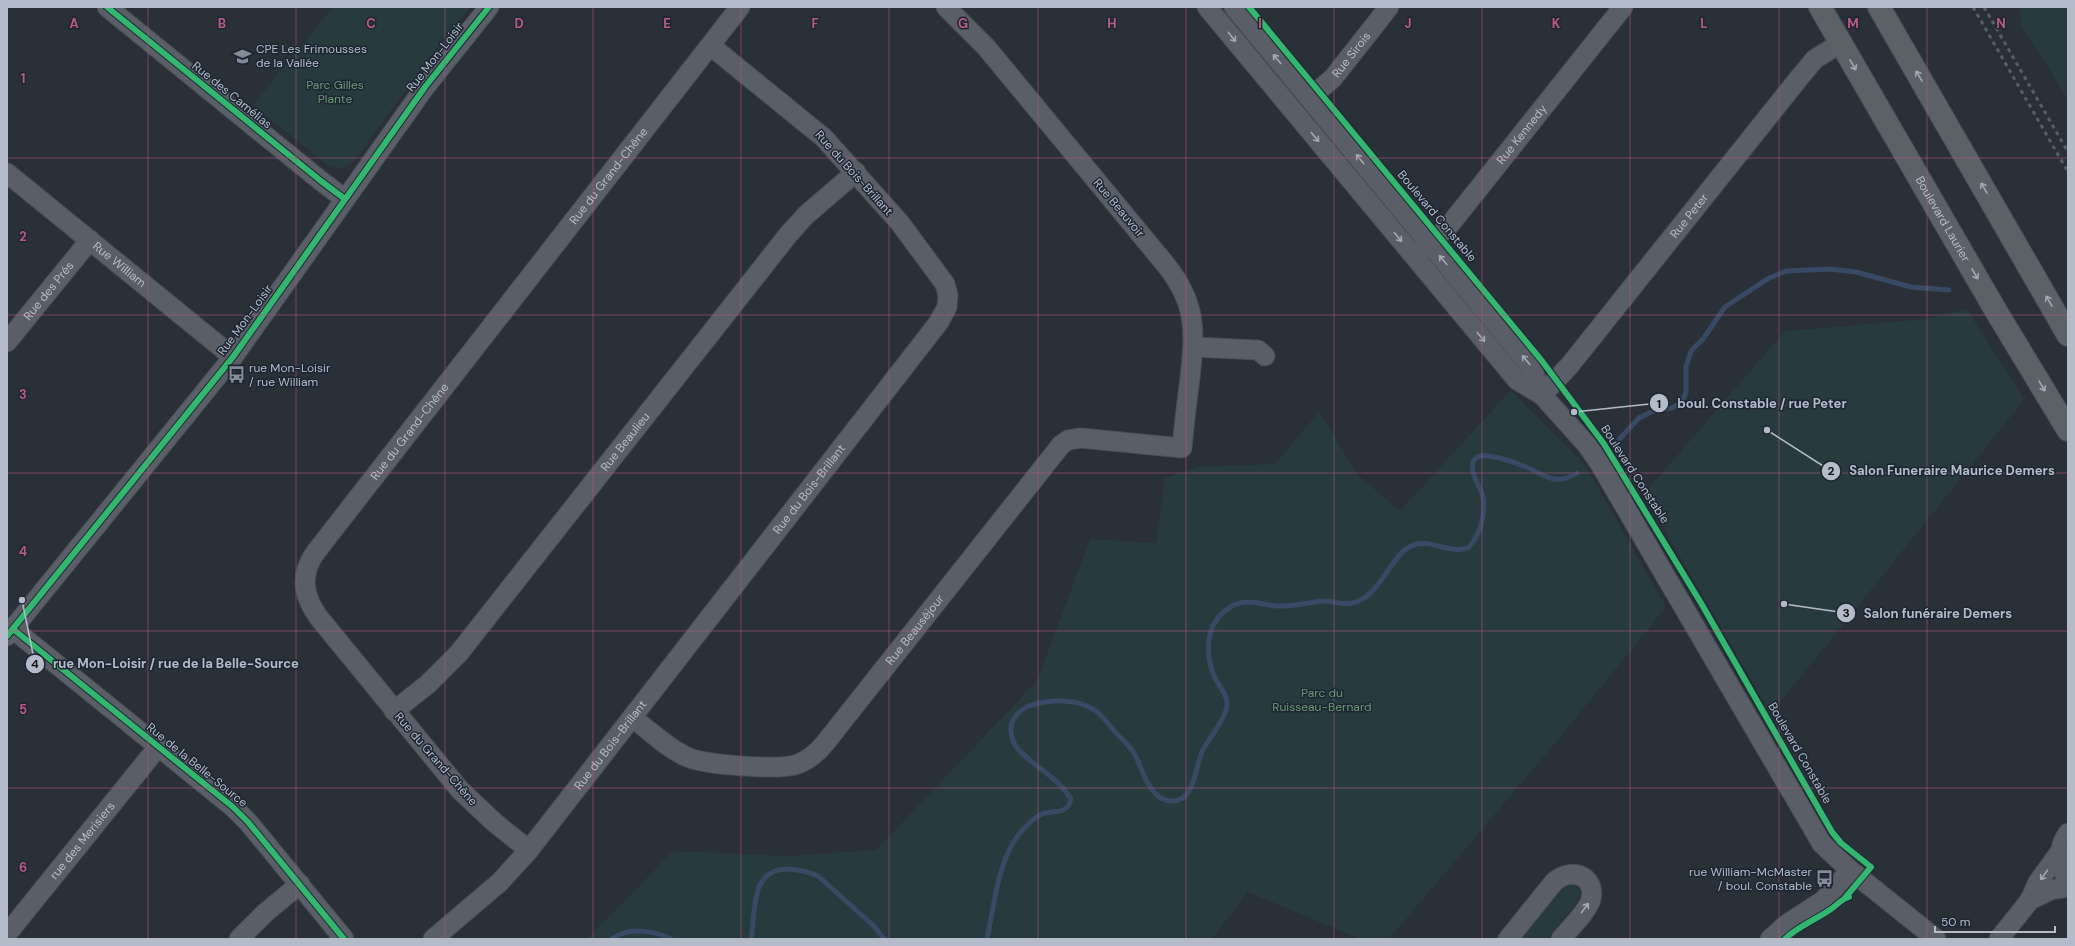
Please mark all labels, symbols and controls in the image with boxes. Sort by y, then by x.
text: A [69,15,79,32]
text: B [218,15,226,32]
text: C [366,15,376,32]
text: D [514,15,524,32]
text: E [663,15,671,32]
text: F [811,15,819,32]
text: G [958,15,968,32]
text: H [1107,15,1117,32]
text: I [1258,15,1262,32]
text: J [1404,15,1412,32]
text: K [1552,15,1561,32]
text: L [1700,15,1708,32]
text: M [1847,15,1859,32]
text: N [1996,15,2006,32]
street label: Rue Mon-Loisir [403,19,468,95]
street label: Rue Sirois [1328,29,1374,81]
one-way arrow [1228,32,1237,43]
place label: CPE Les Frimousses de la Vallée [256,41,367,71]
school or university icon: CPE Les Frimousses de la Vallée [233,46,253,66]
one-way arrow [1273,54,1282,65]
street label: Rue des Camélias [189,58,275,132]
one-way arrow [1850,59,1858,71]
text: 1 [21,70,25,87]
one-way arrow [1914,70,1922,82]
park label: Parc Gilles Plante [306,77,364,107]
street label: Rue Kennedy [1493,101,1551,168]
street label: Rue du Grand-Chêne [566,124,651,228]
street label: Rue du Bois-Brillant [811,127,897,219]
one-way arrow [1310,132,1319,143]
one-way arrow [1356,154,1365,165]
street label: Boulevard Constable [1394,167,1480,265]
street label: Boulevard Laurier [1912,173,1974,265]
street label: Rue Beauvoir [1090,175,1149,241]
one-way arrow [1979,182,1987,194]
street label: Rue Peter [1666,190,1712,241]
text: 2 [19,228,27,245]
one-way arrow [1394,232,1403,243]
street label: Rue William [90,238,149,291]
one-way arrow [1438,254,1447,265]
street label: Rue des Prés [20,258,77,324]
one-way arrow [1971,268,1979,280]
street label: Rue Mon-Loisir [214,281,276,359]
one-way arrow [2044,295,2052,307]
one-way arrow [1477,332,1486,343]
one-way arrow [1521,354,1530,365]
place label: rue Mon-Loisir / rue William [249,360,331,390]
bus stop icon: rue Mon-Loisir / rue William [226,365,246,385]
street label: Rue du Grand-Chêne [367,380,452,483]
one-way arrow [2038,380,2046,392]
text: 3 [19,386,27,403]
callout: boul. Constable / rue Peter [1649,391,1854,416]
text: boul. Constable / rue Peter [1677,395,1847,412]
text: 1 [1657,396,1661,412]
street label: Rue Beaulieu [597,409,653,475]
street label: Boulevard Constable [1597,422,1673,527]
street label: Rue du Bois-Brillant [769,441,849,537]
callout: Salon Funeraire Maurice Demers [1821,458,2063,483]
text: Salon Funeraire Maurice Demers [1849,462,2055,479]
text: 2 [1828,463,1835,479]
text: 4 [19,543,27,560]
street label: Rue Beauséjour [882,591,948,668]
callout: Salon funéraire Demers [1836,601,2020,626]
text: 3 [1842,605,1850,621]
text: Salon funéraire Demers [1864,605,2012,622]
callout: rue Mon-Loisir / rue de la Belle-Source [25,651,307,676]
text: rue Mon-Loisir / rue de la Belle-Source [53,655,299,672]
text: 4 [31,656,39,672]
park label: Parc du Ruisseau-Bernard [1272,685,1372,715]
street label: Rue du Bois-Brillant [571,697,651,793]
street label: Boulevard Constable [1764,699,1836,807]
text: 5 [19,701,27,718]
street label: Rue du Grand-Chêne [391,709,481,809]
street label: Rue de la Belle-Source [143,719,251,811]
street label: rue des Merisiers [46,798,119,883]
text: 6 [19,859,27,876]
place label: rue William-McMaster / boul. Constable [1689,864,1813,894]
bus stop icon: rue William-McMaster / boul. Constable [1815,869,1835,889]
one-way arrow [2039,870,2048,881]
one-way arrow [1581,903,1589,914]
scale bar [1935,908,2055,934]
text: 50 m [1941,914,1970,930]

